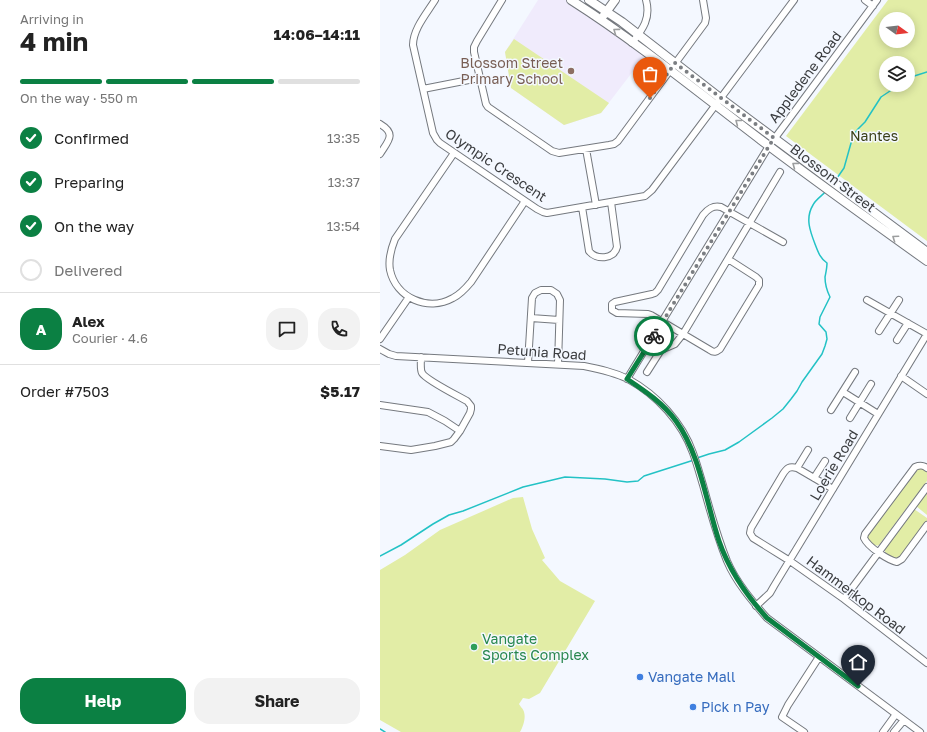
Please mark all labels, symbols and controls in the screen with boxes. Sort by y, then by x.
text: Arriving in [20,11,84,27]
north arrow [879,12,915,48]
map controls [879,12,915,92]
text: 14:06–14:11 [274,25,360,43]
text: 4 min [20,26,88,57]
one-way arrow [613,28,620,36]
street label: Appledene Road [765,28,845,126]
place label: Blossom Street Primary School [460,54,563,87]
button: layers [879,56,915,92]
pin [633,57,667,98]
icon: bag [639,63,661,85]
marker: Blossom Street Primary School [566,66,576,76]
text: On the way · 550 m [20,90,138,106]
one-way arrow [735,120,742,127]
street label: Olympic Crescent [442,124,550,205]
icon: check [20,127,42,149]
park label: Nantes [850,127,898,144]
text: Confirmed [54,129,129,147]
text: 13:35 [327,130,360,146]
street label: Blossom Street [787,140,879,215]
one-way arrow [792,163,799,170]
icon: check [20,171,42,193]
text: Preparing [54,173,124,191]
text: 13:37 [328,174,360,190]
icon: check [20,215,42,237]
text: On the way [54,217,134,235]
text: 13:54 [327,218,360,234]
one-way arrow [892,235,899,243]
text: Delivered [54,261,122,279]
button: chat [266,308,308,350]
button: phone [318,308,360,350]
text: Alex [72,312,105,330]
courier [634,316,674,356]
text: A [36,320,46,338]
icon: bike [643,325,665,347]
text: Courier · 4.6 [72,330,148,346]
street label: Petunia Road [497,340,587,363]
text: Order #7503 [20,382,109,400]
text: $5.17 [320,382,360,400]
street label: Loerie Road [806,426,861,503]
street label: Hammerkop Road [804,552,909,637]
place label: Vangate Sports Complex [482,630,589,663]
marker: Vangate Sports Complex [469,642,479,652]
pin [841,645,875,686]
icon: home [847,651,869,673]
place label: Vangate Mall [648,668,736,685]
marker: Vangate Mall [635,672,645,682]
button: Help [20,678,186,724]
button: Share [194,678,360,724]
place label: Pick n Pay [701,698,770,715]
marker: Pick n Pay [688,702,698,712]

